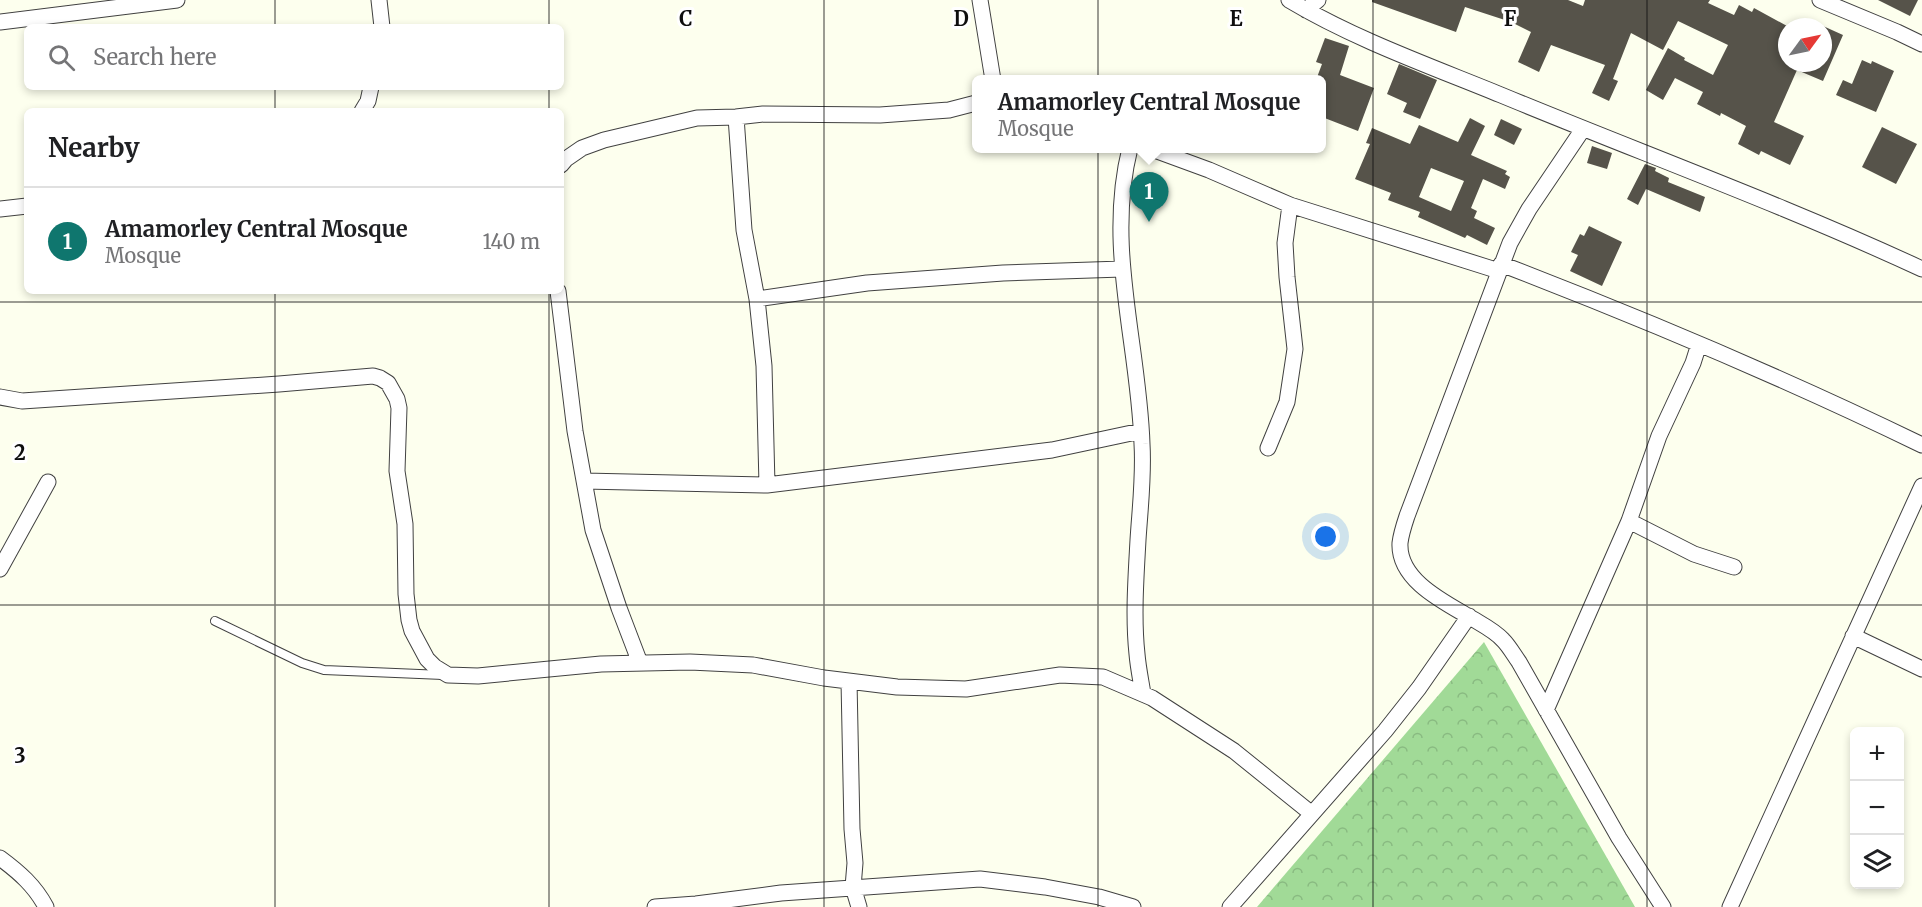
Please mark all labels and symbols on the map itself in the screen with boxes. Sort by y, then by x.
text: C [679,6,693,31]
text: D [953,6,969,31]
text: E [1229,6,1243,31]
text: F [1504,6,1517,31]
north arrow [1778,18,1832,72]
pin: 1 [1130,172,1168,222]
text: 2 [14,440,26,465]
your location [1311,522,1340,551]
text: 3 [14,743,26,768]

